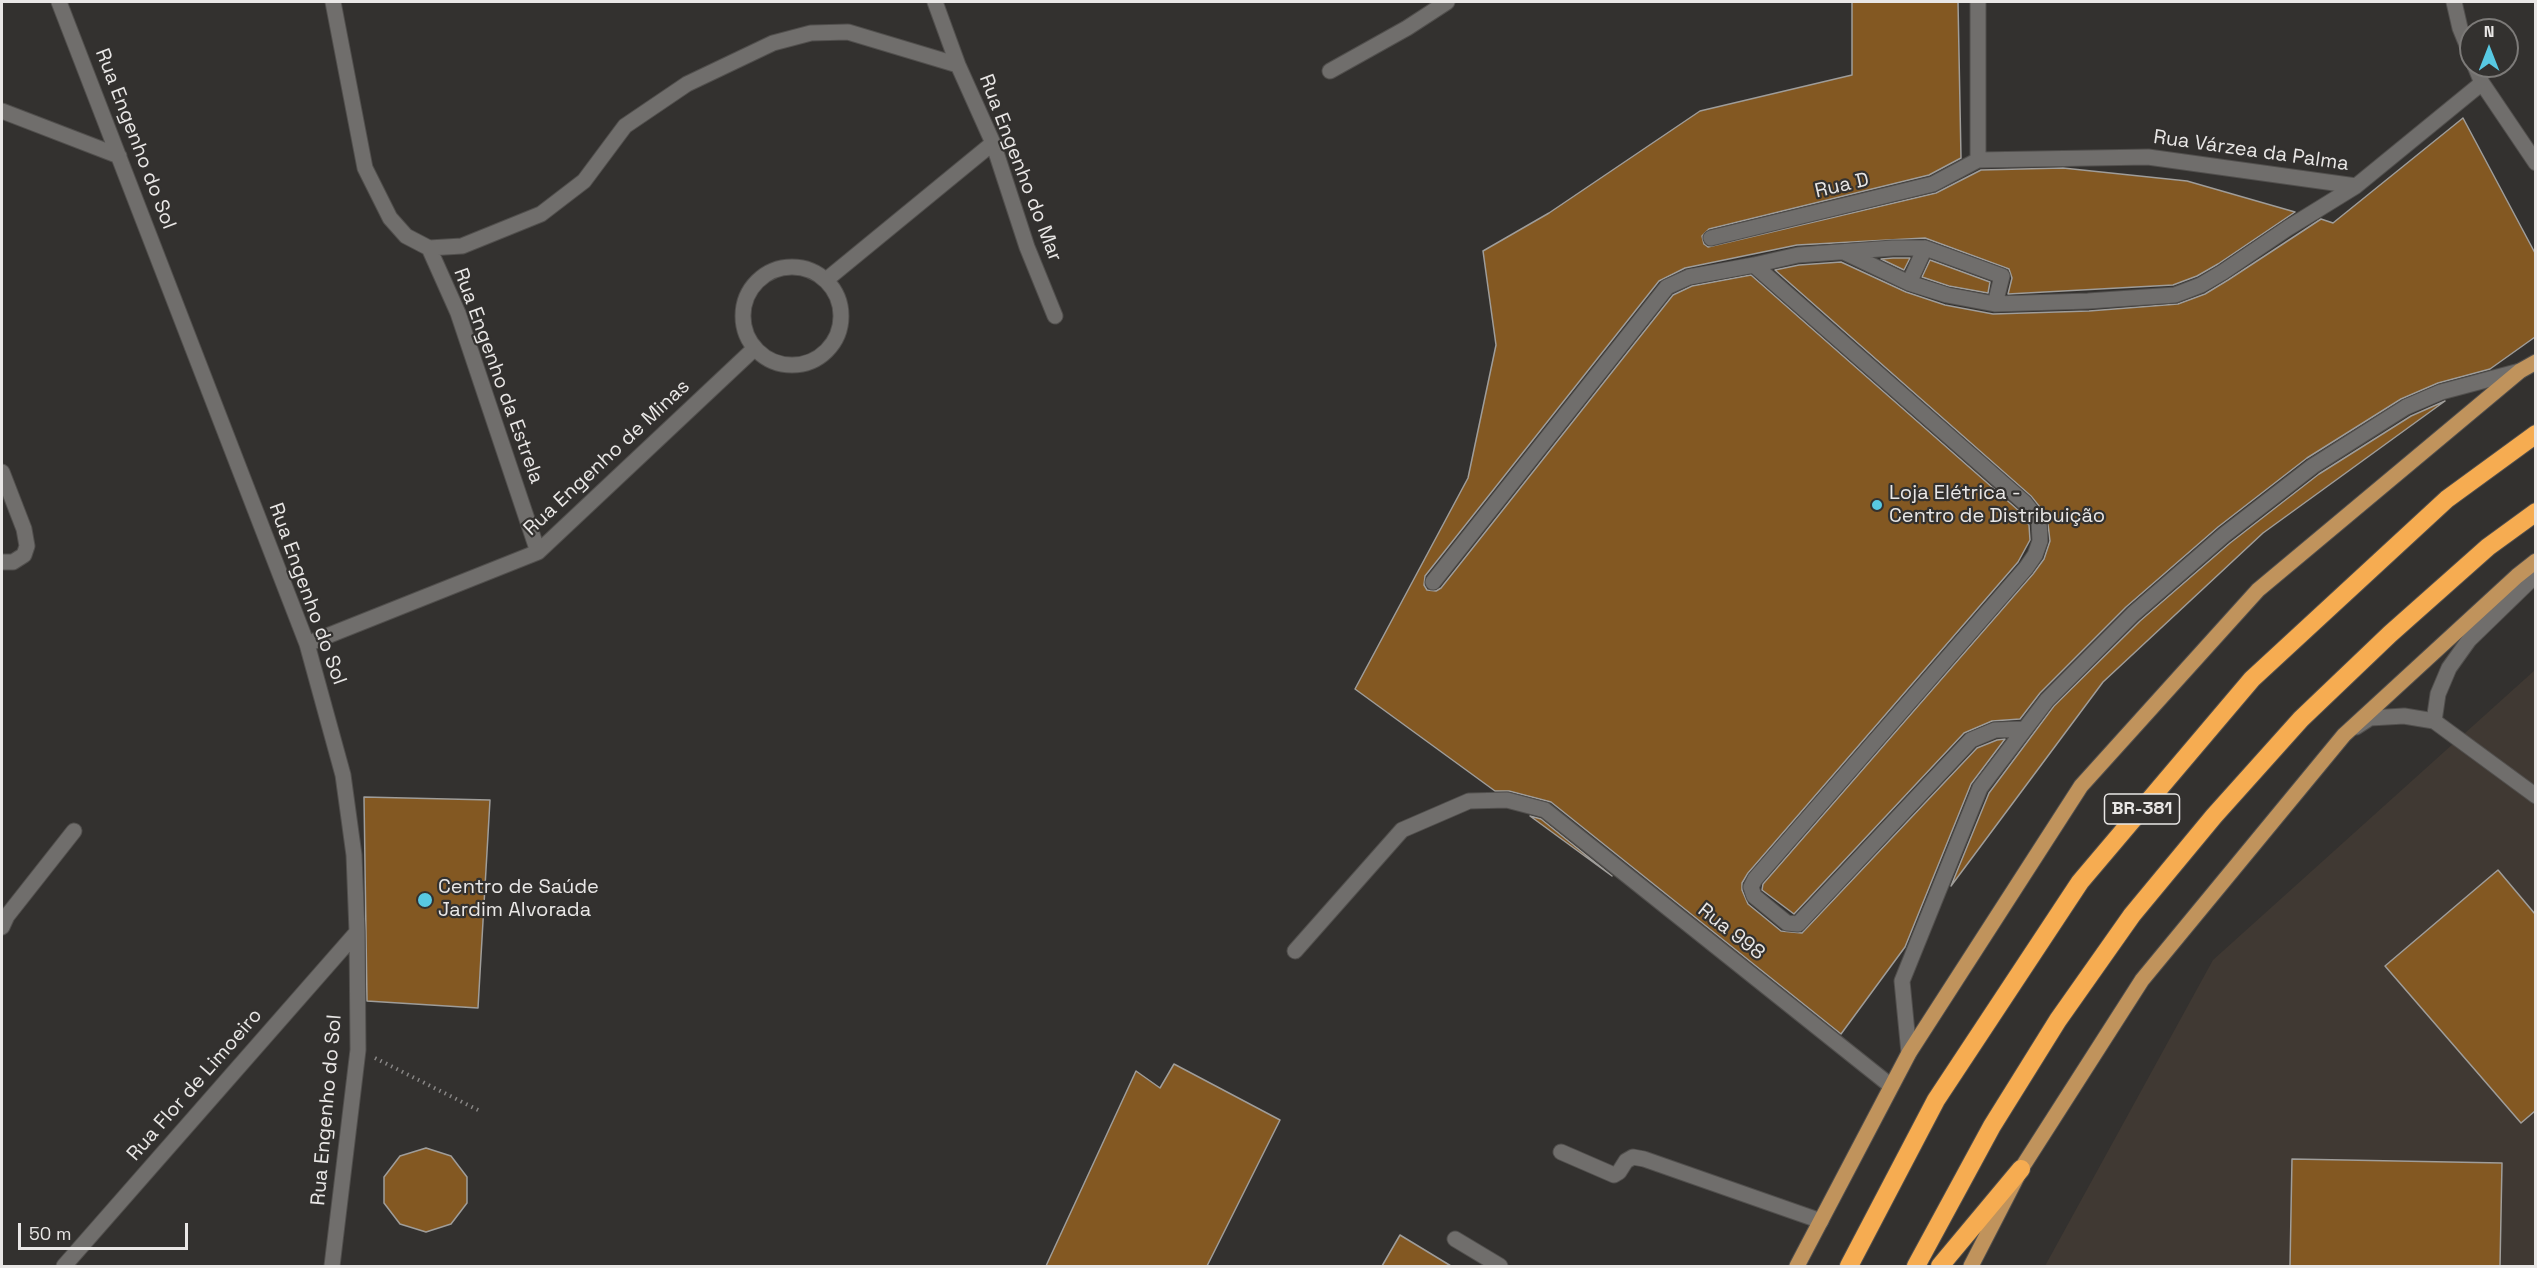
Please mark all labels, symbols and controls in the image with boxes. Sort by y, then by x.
north arrow [2459,18,2519,78]
text: N [2484,21,2494,42]
street label: Rua Engenho do Sol [89,45,181,233]
street label: Rua Engenho do Mar [973,71,1067,265]
street label: Rua Várzea da Palma [2152,125,2350,177]
street label: Rua D [1813,168,1871,204]
street label: Rua Engenho da Estrela [448,265,548,487]
street label: Rua Engenho de Minas [519,375,695,541]
place label: Loja Elétrica - Centro de Distribuição [1889,482,2105,529]
marker: Loja Elétrica - Centro de Distribuição [1870,498,1884,512]
street label: Rua Engenho do Sol [263,500,351,688]
road number: BR-381 [2104,794,2180,824]
place label: Centro de Saúde Jardim Alvorada [438,876,599,923]
marker: Centro de Saúde Jardim Alvorada [416,891,434,909]
street label: Rua 998 [1693,898,1769,966]
street label: Rua Flor de Limoeiro [122,1004,268,1166]
street label: Rua Engenho do Sol [307,1014,347,1206]
scale bar [21,1211,190,1249]
text: 50 m [29,1222,71,1245]

